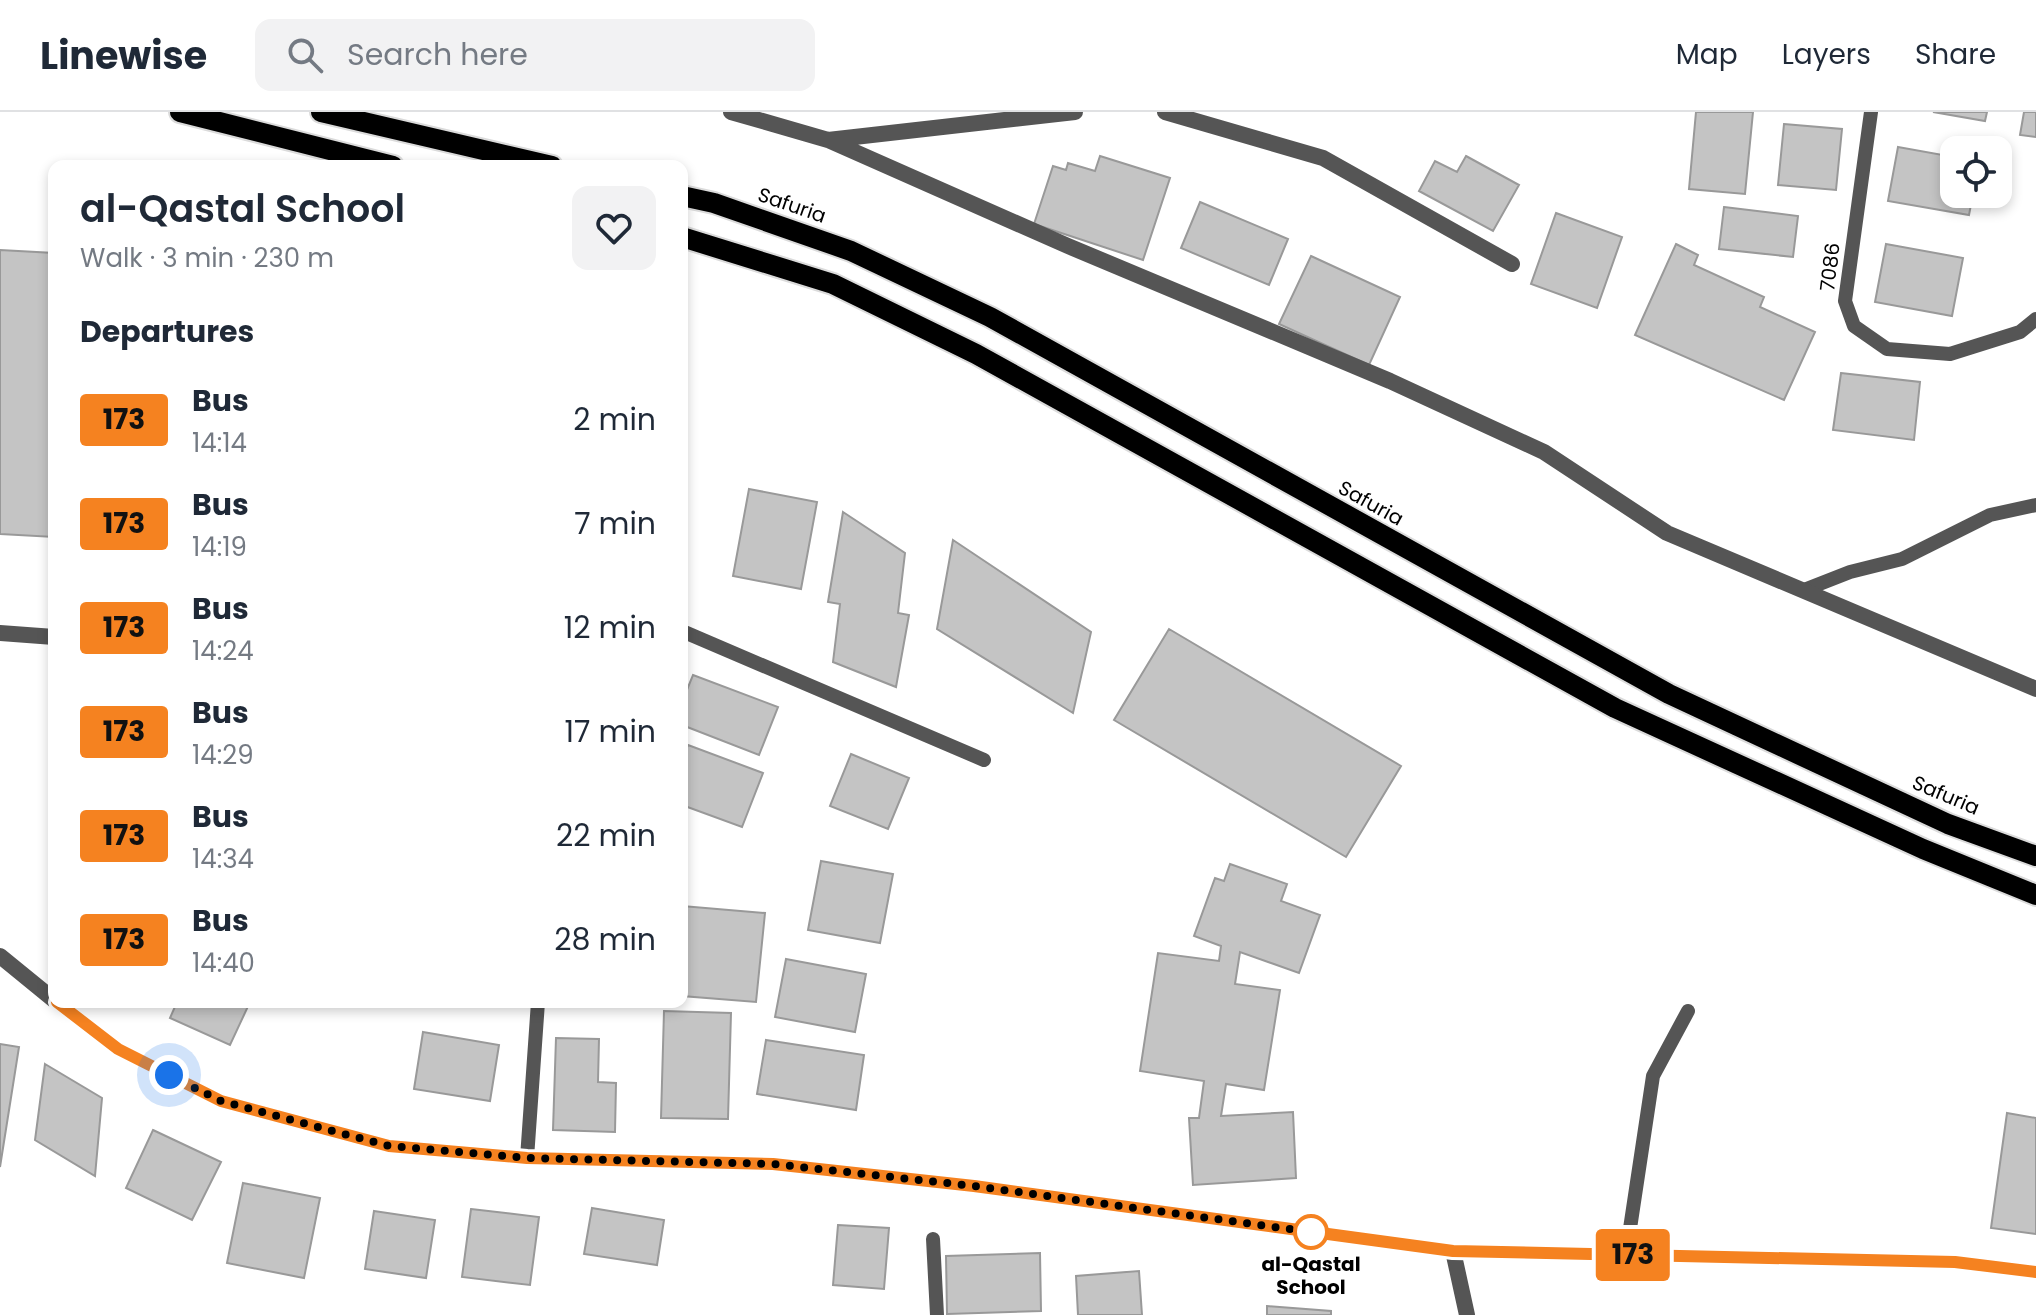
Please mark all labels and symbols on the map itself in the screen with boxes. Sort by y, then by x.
street label: Safuria [754,180,830,230]
street label: 7086 [1813,241,1847,293]
street label: Safuria [1333,474,1409,532]
street label: Safuria [1908,768,1984,822]
your location [149,1055,189,1095]
marker: al-Qastal School [1294,1215,1328,1249]
line badge: 173 [1587,1229,1679,1281]
place label: al-Qastal School [1261,1250,1361,1301]

